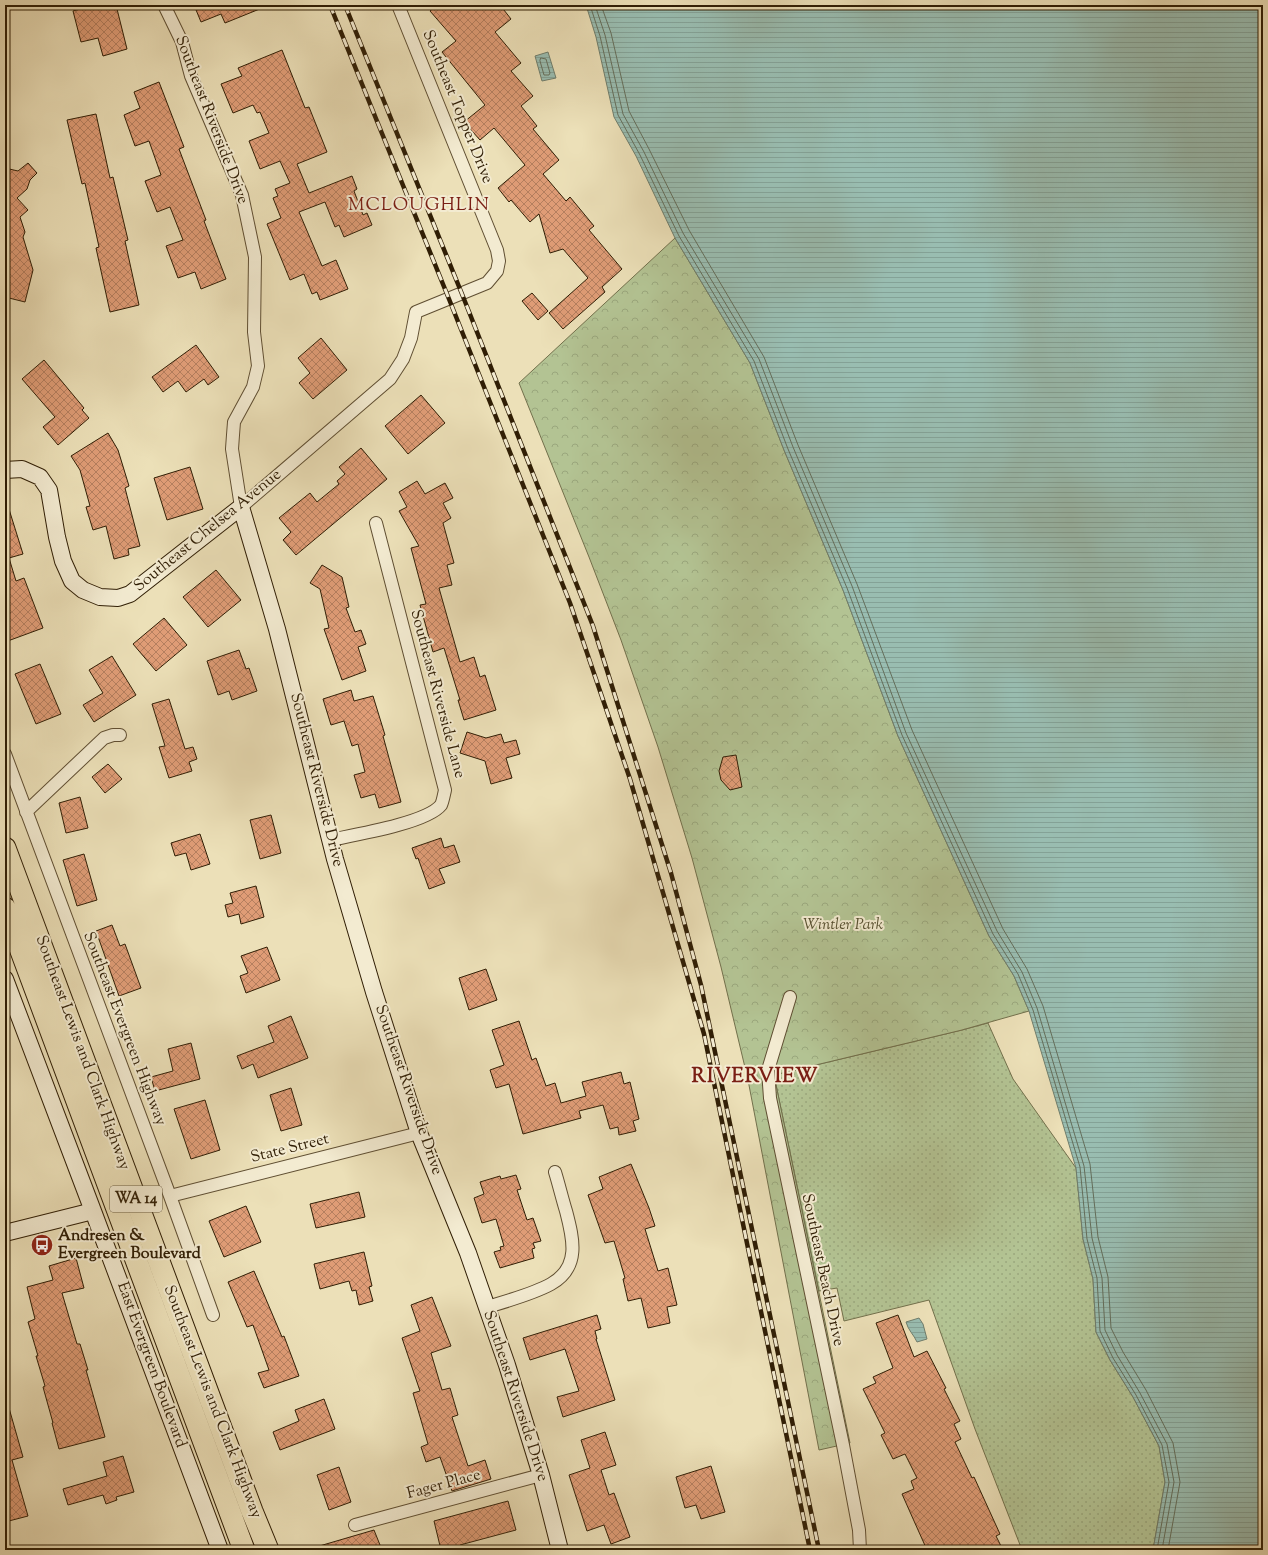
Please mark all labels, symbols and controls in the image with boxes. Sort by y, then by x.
street label: Southeast Topper Drive [416,27,498,187]
street label: Southeast Riverside Drive [168,33,254,207]
district label: MCLOUGHLIN [348,193,490,219]
street label: Southeast Chelsea Avenue [129,464,287,598]
street label: Southeast Riverside Lane [403,607,471,781]
street label: Southeast Riverside Drive [283,691,349,869]
park label: Wintler Park [803,914,883,937]
street label: Southeast Evergreen Highway [76,929,172,1129]
street label: Southeast Lewis and Clark Highway [29,932,135,1174]
street label: Southeast Riverside Drive [368,1002,448,1178]
district label: RIVERVIEW [692,1063,818,1092]
street label: State Street [248,1128,332,1170]
road number: WA 14 [110,1186,162,1212]
street label: Southeast Beach Drive [795,1192,849,1348]
place label: Andresen & Evergreen Boulevard [58,1225,202,1266]
bus stop icon: Andresen & Evergreen Boulevard [29,1232,55,1258]
street label: East Evergreen Boulevard [110,1279,192,1451]
street label: Southeast Lewis and Clark Highway [157,1282,267,1522]
street label: Southeast Riverside Drive [476,1308,554,1484]
street label: Fager Place [404,1464,484,1506]

